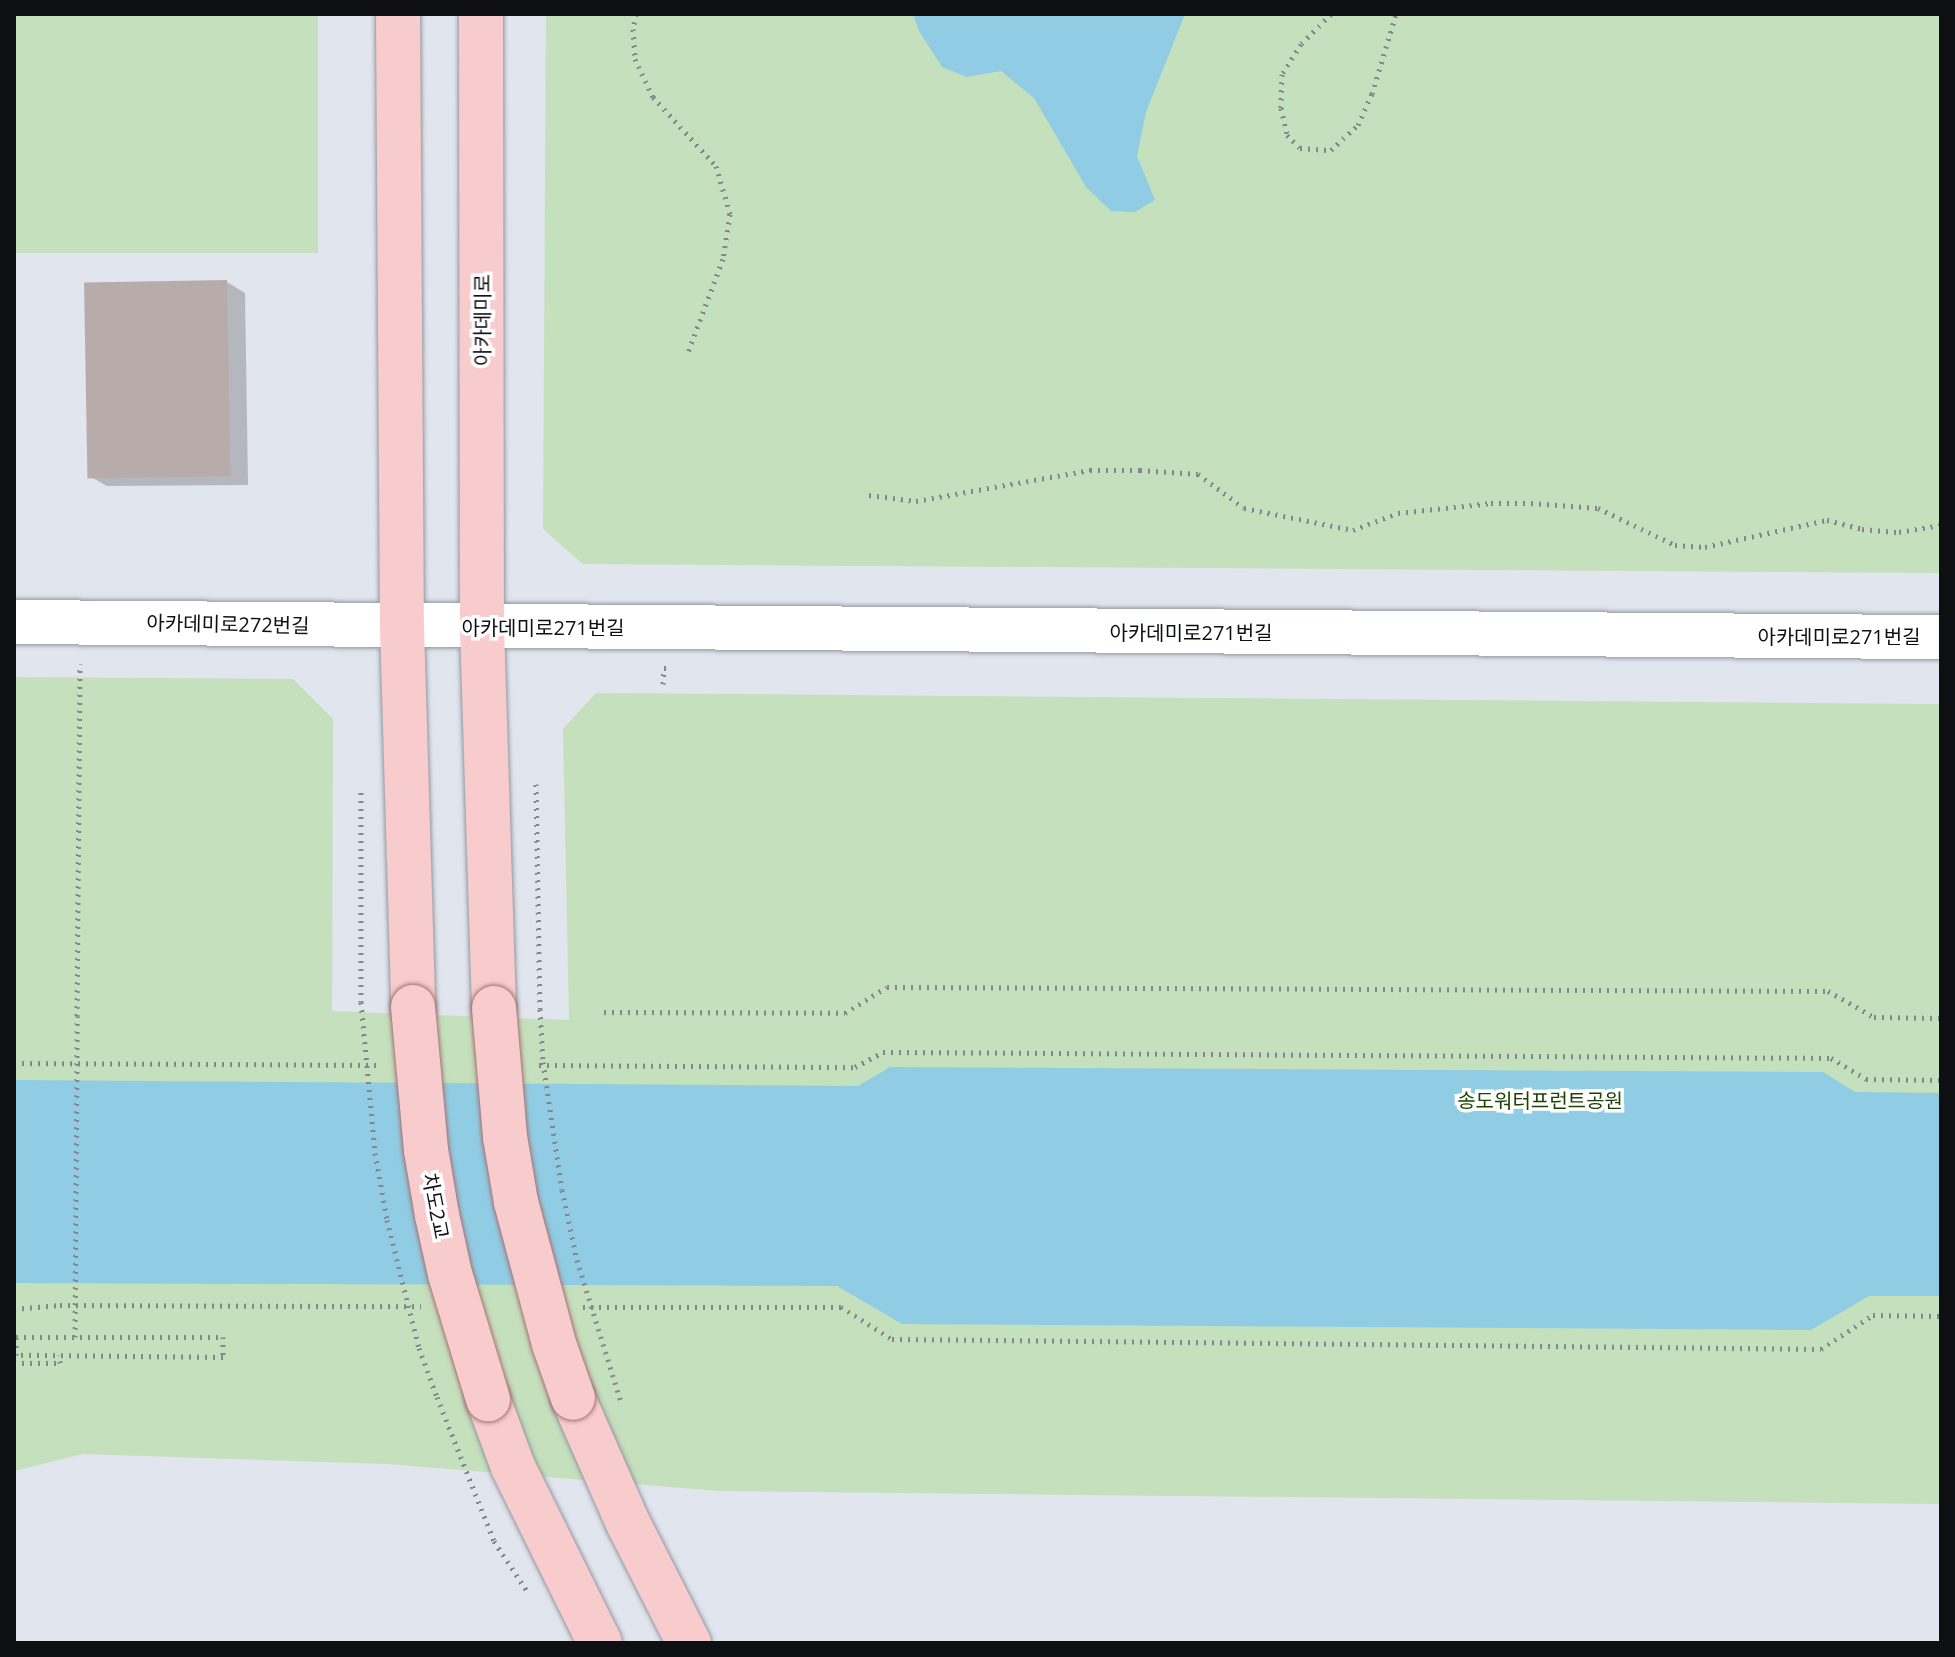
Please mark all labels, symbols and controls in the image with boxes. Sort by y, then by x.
street label: 아카데미로 [470,274,494,366]
street label: 아카데미로272번길 [146,611,310,637]
street label: 아카데미로271번길 [461,615,625,639]
street label: 아카데미로271번길 [1109,620,1273,644]
street label: 아카데미로271번길 [1757,624,1921,648]
park label: 송도워터프런트공원 [1457,1088,1623,1112]
street label: 차도2교 [418,1171,454,1241]

